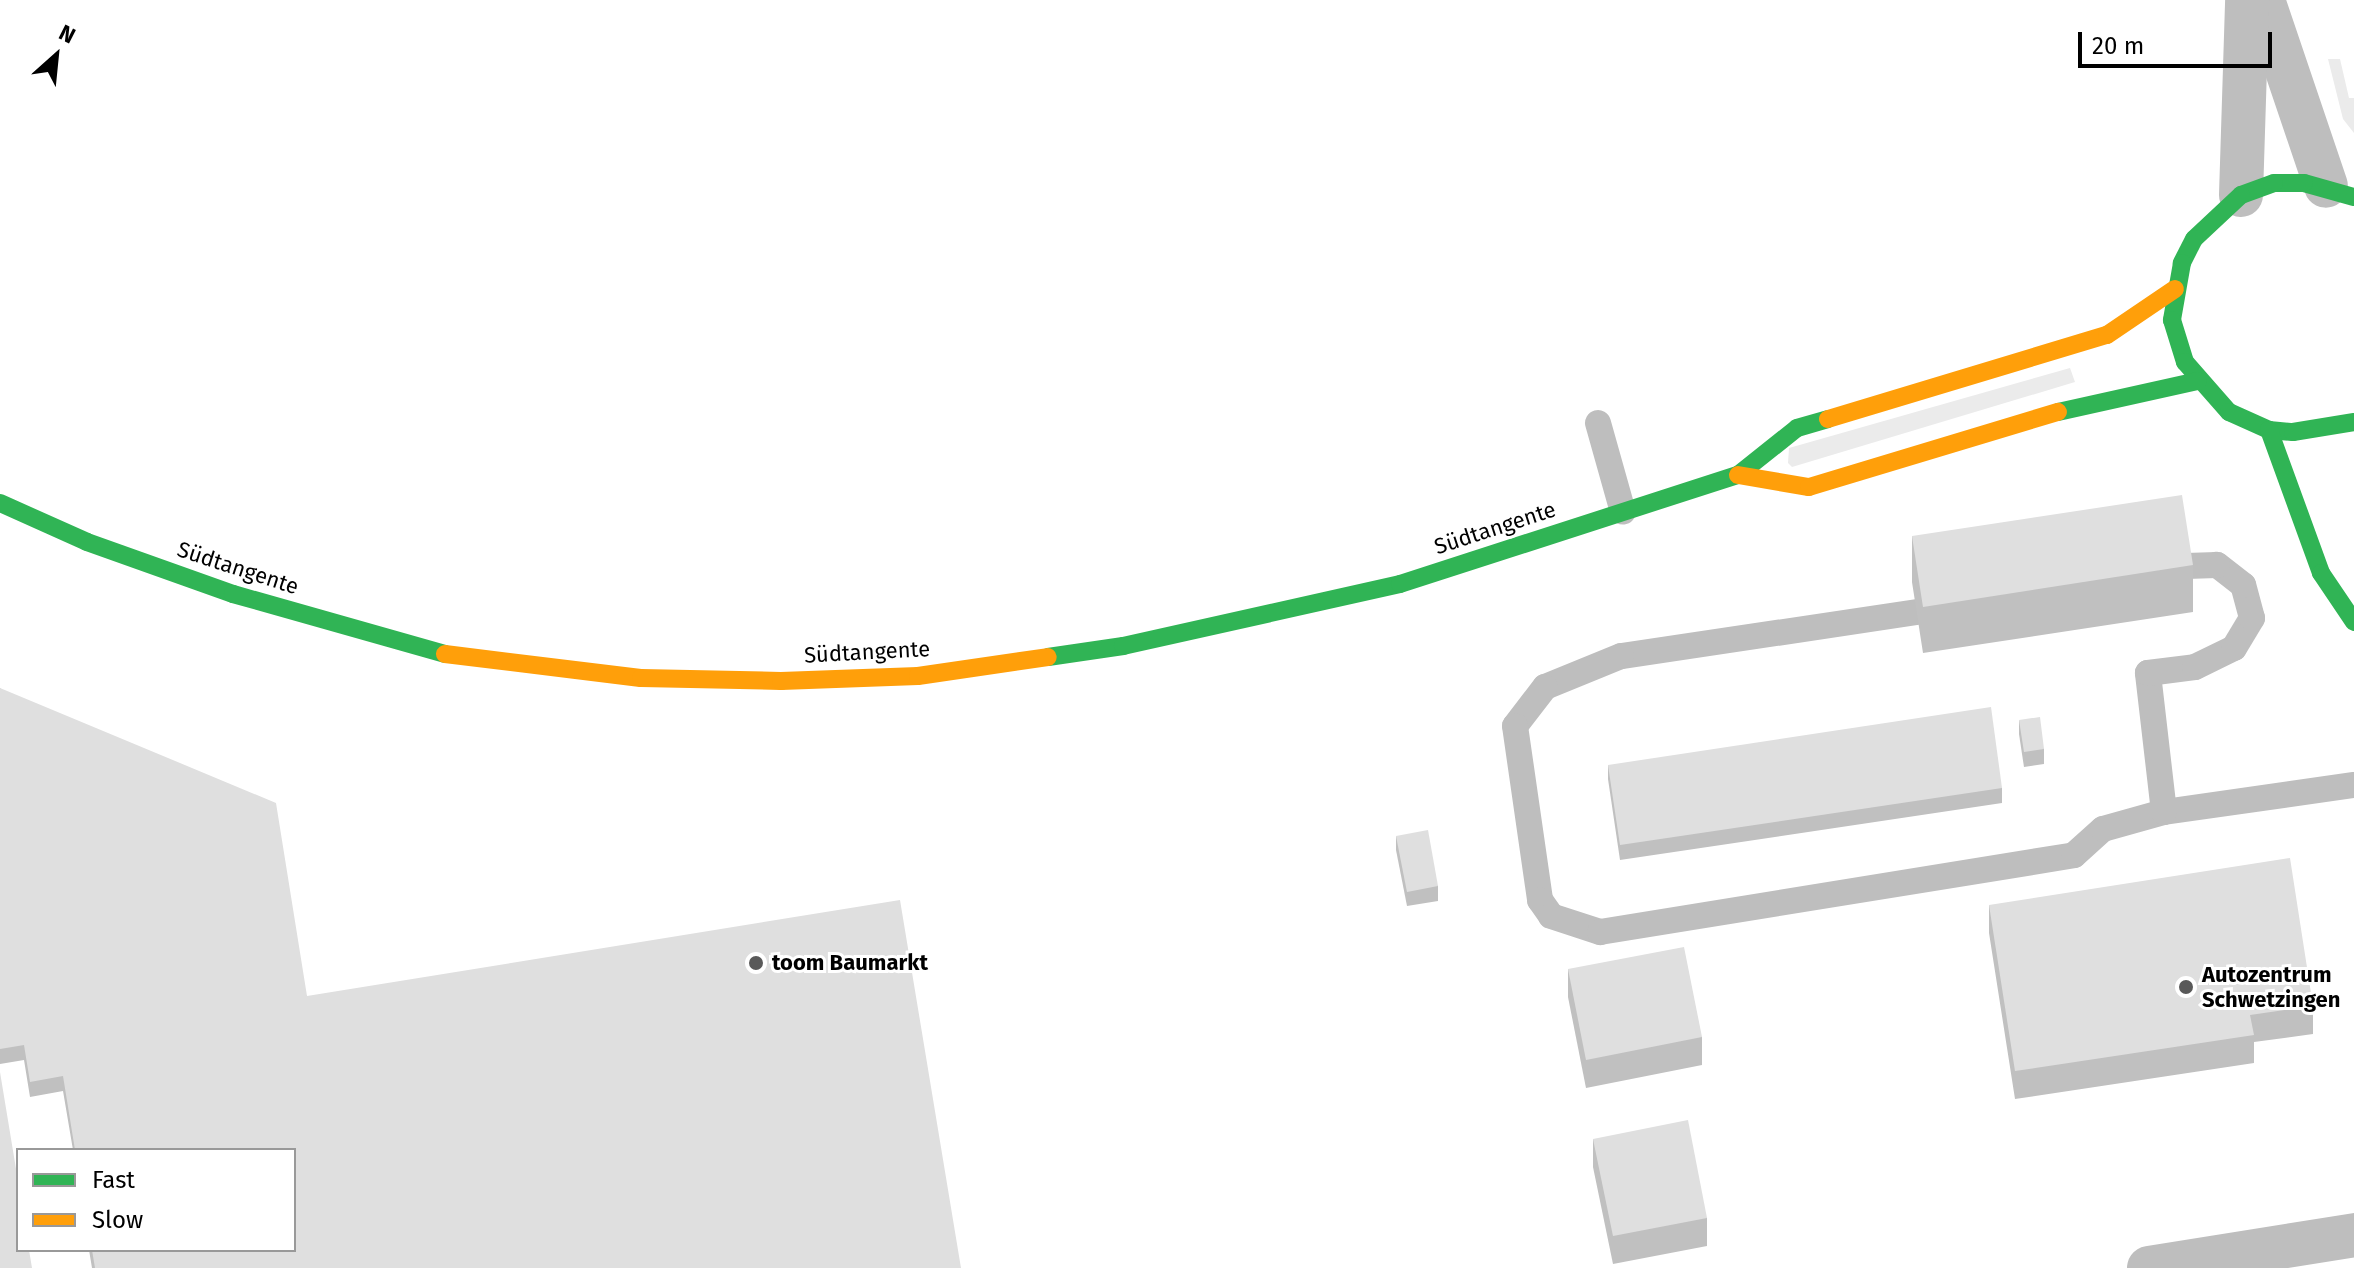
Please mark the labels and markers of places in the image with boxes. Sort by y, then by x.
place label: toom Baumarkt [772,950,928,976]
marker: toom Baumarkt [747,954,765,972]
place label: Autozentrum Schwetzingen [2202,961,2340,1012]
marker: Autozentrum Schwetzingen [2177,978,2195,996]

